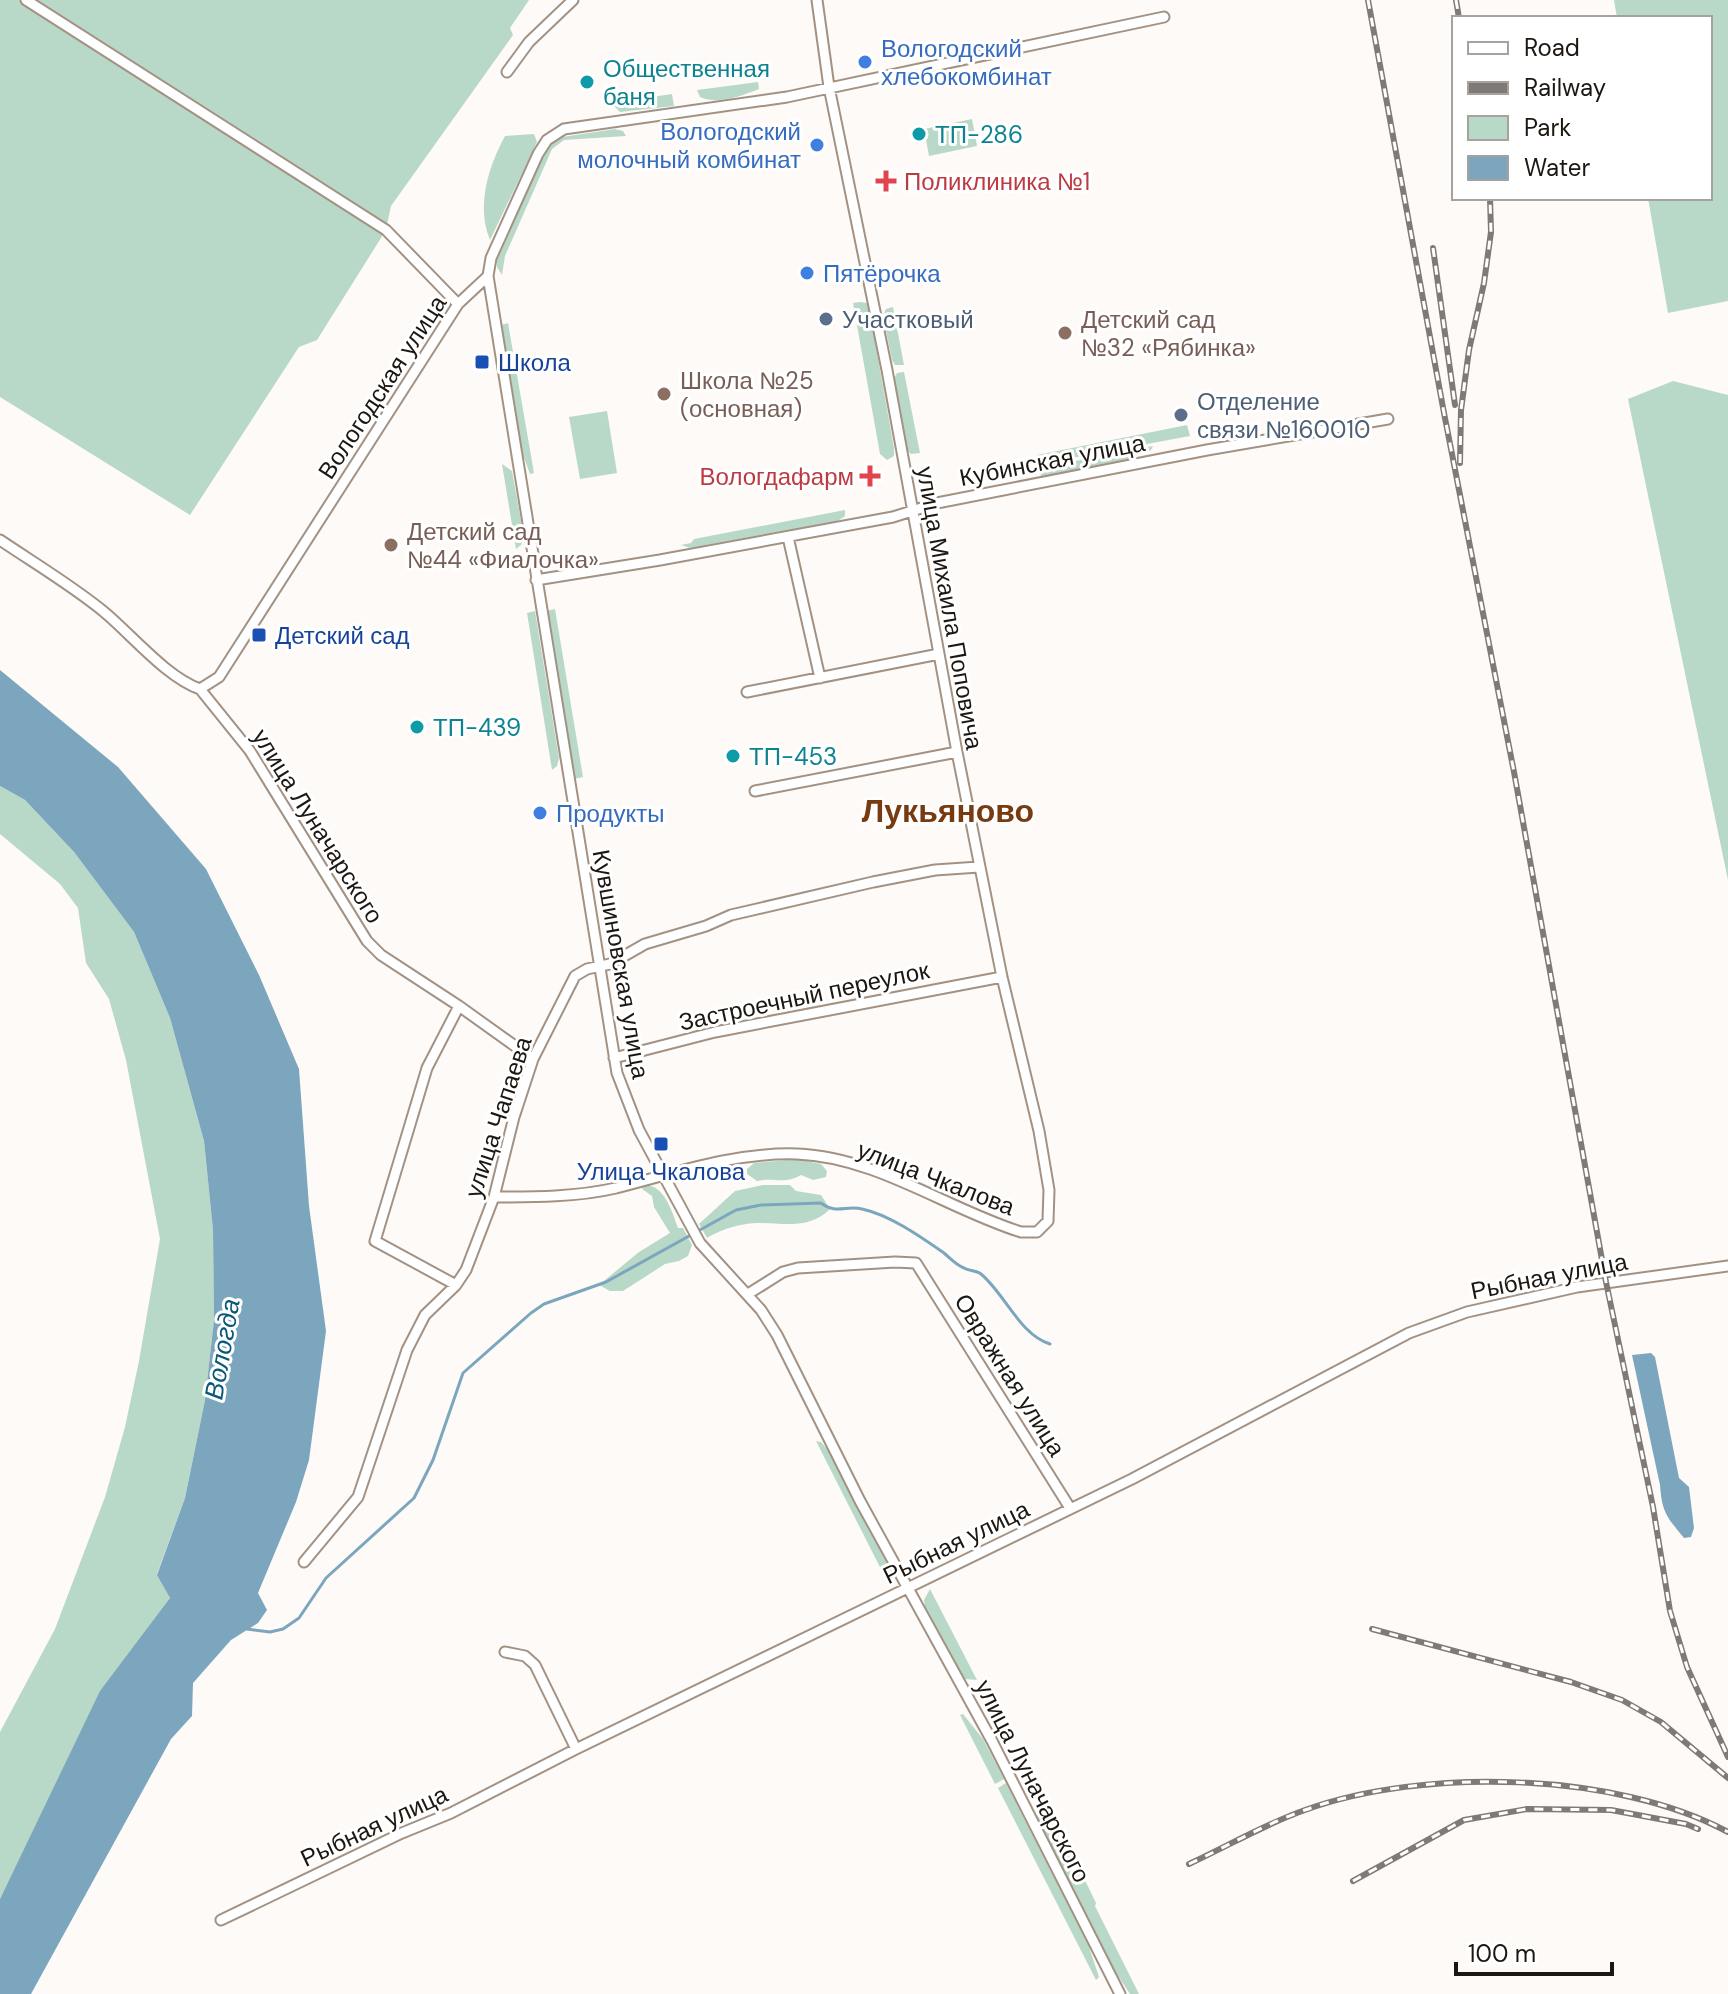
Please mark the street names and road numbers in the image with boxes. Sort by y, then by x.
street label: Вологодская улица [311,289,453,485]
street label: Кубинская улица [957,427,1148,493]
street label: улица Михаила Поповича [910,464,990,753]
street label: улица Луначарского [246,723,390,929]
street label: Кувшиновская улица [586,847,657,1082]
street label: Застроечный переулок [676,954,933,1038]
street label: улица Чапаева [457,1032,539,1201]
street label: улица Чкалова [853,1134,1020,1222]
street label: Рыбная улица [1468,1245,1631,1306]
street label: Овражная улица [948,1288,1073,1463]
street label: Рыбная улица [878,1493,1035,1591]
street label: улица Луначарского [968,1674,1098,1888]
street label: Рыбная улица [295,1778,453,1874]

